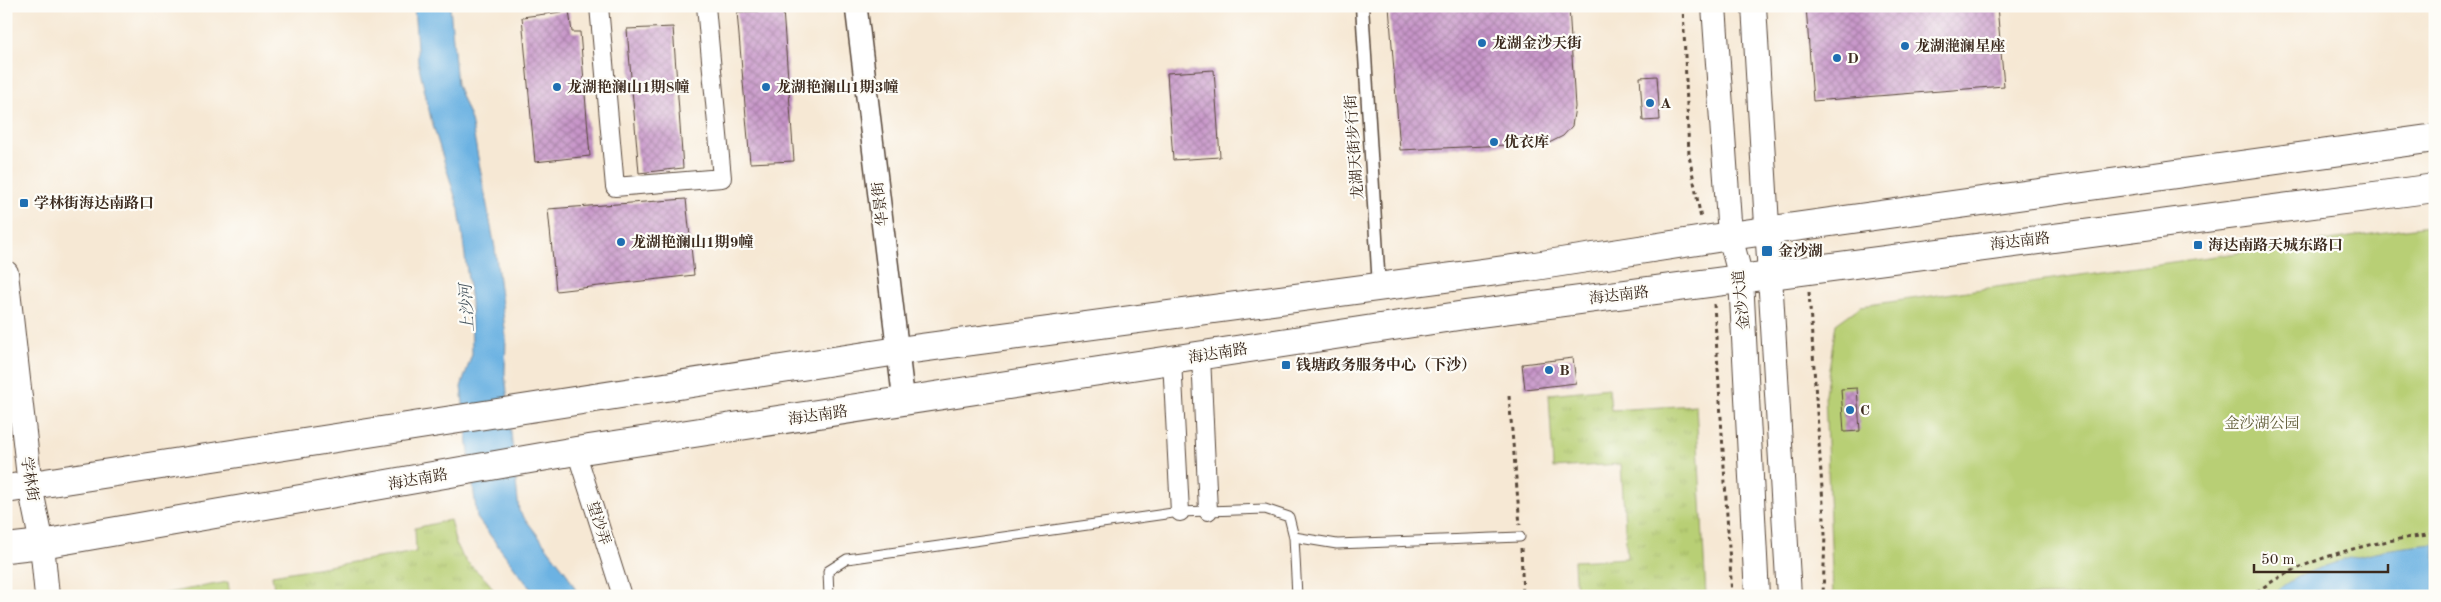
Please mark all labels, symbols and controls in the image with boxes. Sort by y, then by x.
place label: 龙湖金沙天街 [1492,34,1582,52]
marker: 龙湖金沙天街 [1476,37,1488,49]
place label: 龙湖滟澜星座 [1915,37,2005,55]
marker: 龙湖滟澜星座 [1899,40,1911,52]
marker: D [1831,52,1843,64]
place label: D [1847,52,1859,67]
place label: 龙湖艳澜山1期8幢 [567,78,689,96]
place label: 龙湖艳澜山1期3幢 [776,78,898,96]
marker: 龙湖艳澜山1期8幢 [551,81,563,93]
marker: 龙湖艳澜山1期3幢 [760,81,772,93]
street label: 龙湖天街步行街 [1342,94,1367,200]
marker: A [1644,97,1656,109]
place label: A [1660,97,1671,112]
place label: 优衣库 [1504,133,1549,151]
marker: 优衣库 [1488,136,1500,148]
street label: 华景街 [869,181,892,227]
place label: 学林街海达南路口 [34,195,154,212]
marker: 学林街海达南路口 [18,197,30,209]
street label: 海达南路 [1989,229,2051,254]
place label: 龙湖艳澜山1期9幢 [631,233,753,251]
marker: 龙湖艳澜山1期9幢 [615,236,627,248]
place label: 海达南路天城东路口 [2208,237,2343,254]
marker: 海达南路天城东路口 [2192,239,2204,251]
place label: 金沙湖 [1778,242,1823,260]
marker: 金沙湖 [1760,244,1774,258]
street label: 金沙大道 [1730,269,1753,331]
water label: 上沙河 [457,281,477,332]
street label: 海达南路 [1588,283,1650,308]
street label: 海达南路 [1187,340,1249,367]
place label: 钱塘政务服务中心（下沙） [1296,356,1476,374]
marker: 钱塘政务服务中心（下沙） [1280,359,1292,371]
marker: B [1543,364,1555,376]
place label: B [1559,364,1570,379]
street label: 海达南路 [787,403,849,428]
marker: C [1844,404,1856,416]
place label: C [1860,404,1870,419]
park label: 金沙湖公园 [2224,415,2300,432]
street label: 学林街 [18,456,41,503]
street label: 海达南路 [387,466,449,493]
street label: 望沙弄 [583,499,614,547]
scale bar [2254,542,2387,574]
text: 50 m [2261,553,2295,568]

